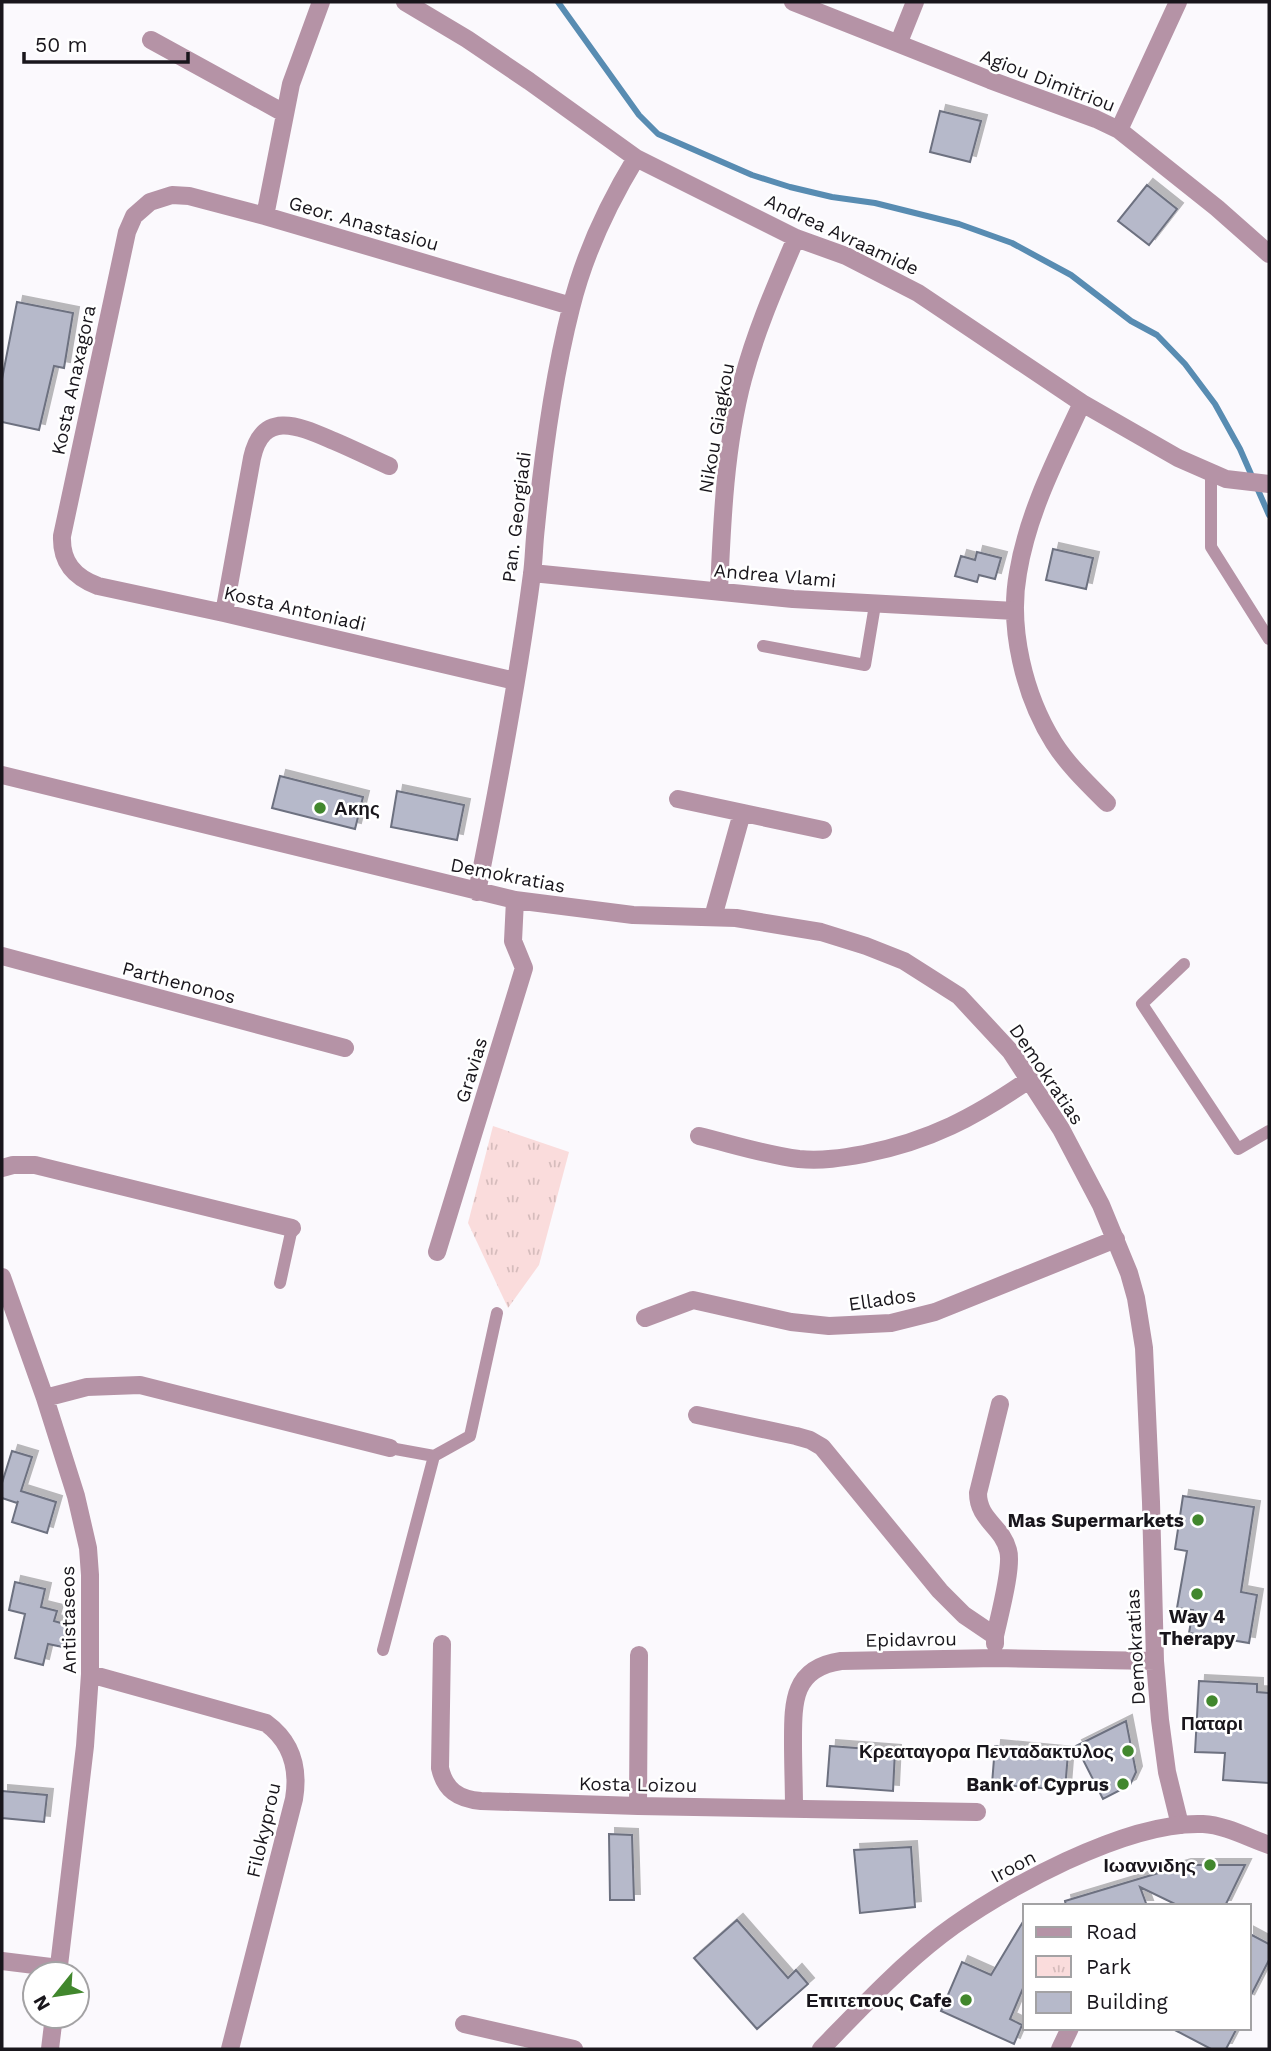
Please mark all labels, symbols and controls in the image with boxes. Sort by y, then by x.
scale bar [24,21,189,65]
text: 50 m [35,32,87,57]
street label: Agiou Dimitriou [977,44,1119,117]
street label: Andrea Avraamide [761,189,923,280]
street label: Geor. Anastasiou [286,191,442,256]
street label: Kosta Anaxagora [46,303,101,457]
street label: Nikou Giagkou [694,361,739,495]
street label: Pan. Georgiadi [497,450,536,584]
street label: Andrea Vlami [713,559,837,592]
street label: Kosta Antoniadi [222,581,368,636]
place label: Ακης [334,797,380,820]
marker: Ακης [312,800,328,816]
street label: Demokratias [448,853,567,898]
street label: Parthenonos [120,956,238,1009]
street label: Demokratias [1004,1020,1089,1129]
street label: Gravias [451,1035,492,1106]
street label: Ellados [847,1283,917,1316]
place label: Mas Supermarkets [1007,1509,1184,1532]
marker: Mas Supermarkets [1190,1512,1206,1528]
street label: Antistaseos [56,1566,81,1674]
marker: Way 4 Therapy [1189,1586,1205,1602]
street label: Demokratias [1121,1588,1150,1706]
place label: Way 4 Therapy [1159,1605,1235,1650]
street label: Epidavrou [865,1627,957,1652]
marker: Παταρι [1204,1693,1220,1709]
place label: Παταρι [1181,1712,1243,1735]
place label: Κρεαταγορα Πενταδακτυλος [859,1740,1114,1763]
marker: Κρεαταγορα Πενταδακτυλος [1120,1743,1136,1759]
street label: Kosta Loizou [579,1772,697,1797]
place label: Bank of Cyprus [966,1773,1109,1796]
marker: Bank of Cyprus [1115,1776,1131,1792]
street label: Filokyprou [241,1780,286,1880]
street label: Iroon [987,1845,1040,1888]
place label: Ιωαννιδης [1104,1854,1196,1877]
marker: Ιωαννιδης [1202,1857,1218,1873]
legend [1023,1904,1250,2030]
text: Road [1086,1919,1137,1944]
text: Park [1086,1954,1131,1979]
north arrow [21,1960,91,2030]
place label: Επιτεπους Cafe [806,1989,952,2012]
text: Building [1086,1989,1168,2014]
text: N [28,1991,55,2015]
marker: Επιτεπους Cafe [958,1992,974,2008]

